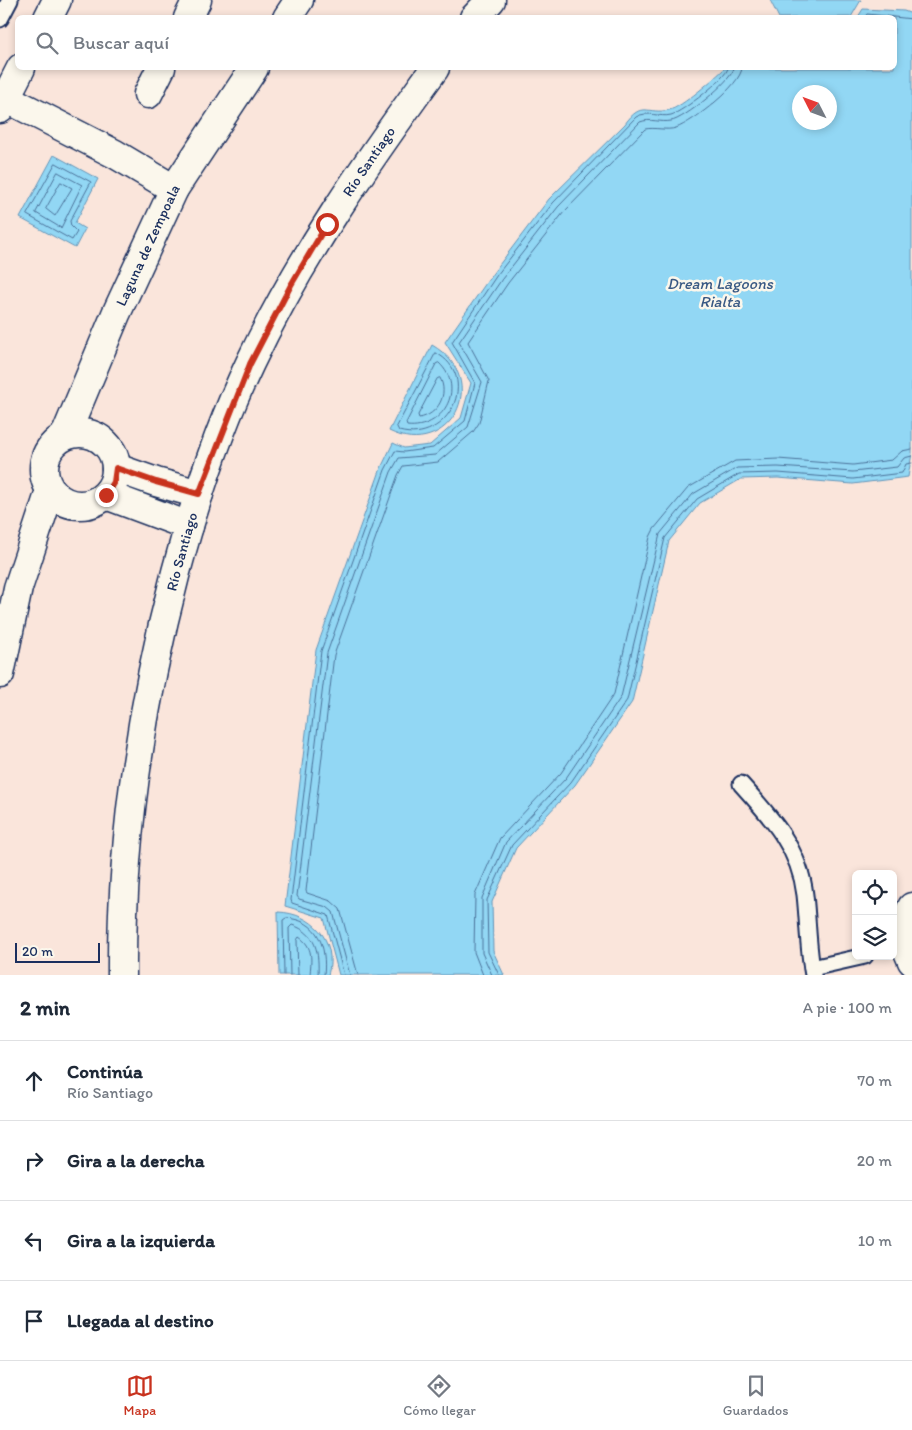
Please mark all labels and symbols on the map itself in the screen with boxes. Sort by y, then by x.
north arrow [792,85,837,130]
street label: Río Santiago [339,123,399,200]
street label: Laguna de Zempoala [112,180,184,309]
route start [316,213,339,236]
water label: Dream Lagoons Rialta [667,274,774,311]
route end [95,484,118,507]
street label: Río Santiago [162,510,202,593]
scale bar [15,940,100,963]

